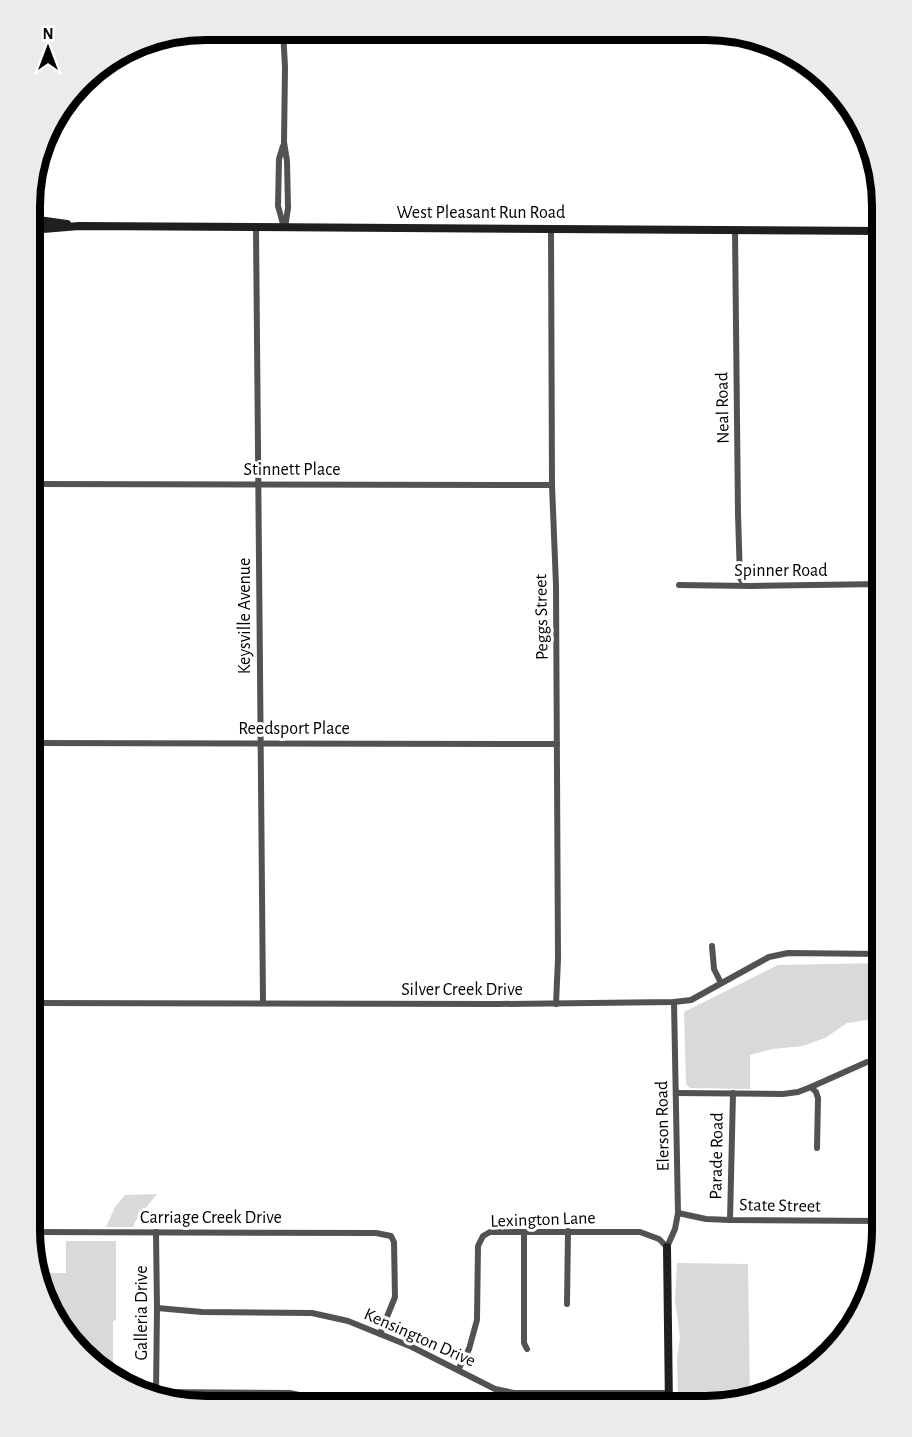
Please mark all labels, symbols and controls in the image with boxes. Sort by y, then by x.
north arrow [18,18,78,78]
text: N [42,26,54,42]
street label: West Pleasant Run Road [397,204,565,222]
street label: Neal Road [713,372,733,444]
street label: Stinnett Place [243,461,341,479]
street label: Keysville Avenue [236,558,254,674]
street label: Spinner Road [734,562,828,580]
street label: Peggs Street [532,573,552,660]
street label: Reedsport Place [238,720,350,738]
street label: Silver Creek Drive [401,981,523,999]
street label: Elerson Road [653,1081,673,1171]
street label: Parade Road [707,1112,727,1200]
street label: State Street [739,1196,821,1216]
street label: Carriage Creek Drive [140,1209,282,1227]
street label: Lexington Lane [490,1209,596,1231]
street label: Galleria Drive [133,1265,151,1361]
street label: Kensington Drive [361,1305,478,1371]

